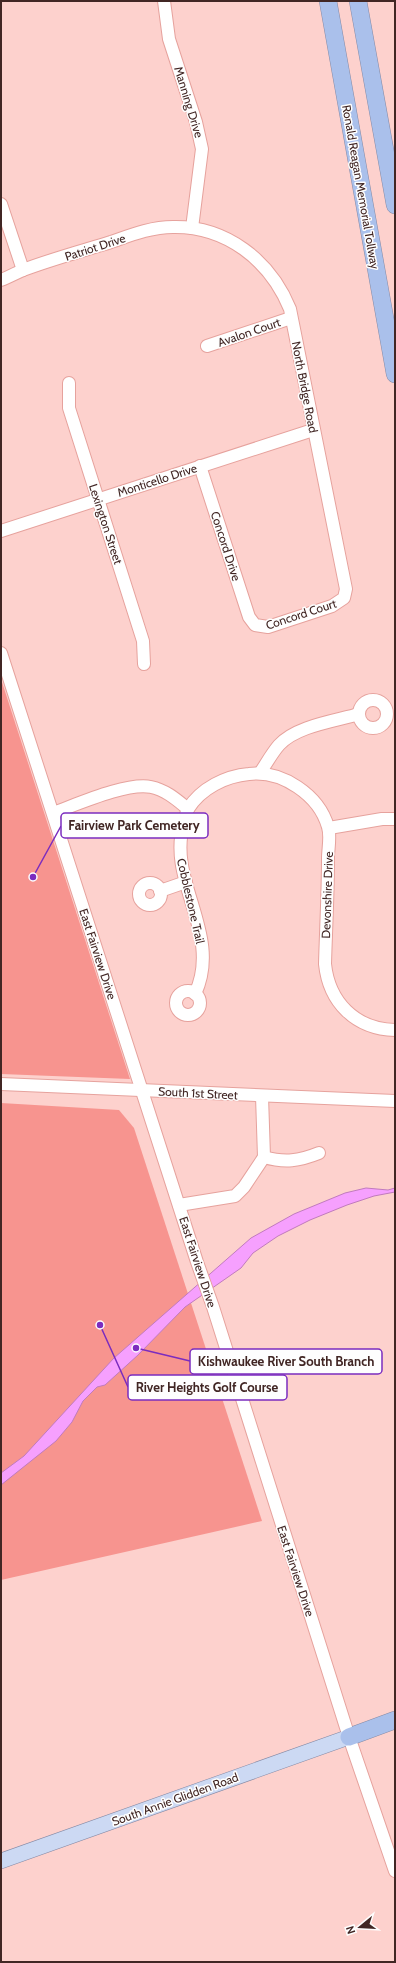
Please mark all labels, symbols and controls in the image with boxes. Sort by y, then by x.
street label: Manning Drive [171,65,207,139]
street label: Ronald Reagan Memorial Tollway [339,104,383,270]
street label: Patriot Drive [63,230,127,264]
street label: Avalon Court [216,314,282,350]
street label: North Bridge Road [289,340,321,434]
street label: Monticello Drive [115,460,199,500]
street label: Lexington Street [86,482,126,566]
street label: Concord Drive [208,509,244,583]
street label: Concord Court [264,596,338,632]
callout: Fairview Park Cemetery [61,813,208,838]
text: Fairview Park Cemetery [68,817,200,833]
street label: Devonshire Drive [318,851,336,939]
street label: Cobblestone Trail [174,857,208,945]
street label: East Fairview Drive [76,907,120,1001]
street label: South 1st Street [158,1083,238,1103]
street label: East Fairview Drive [176,1215,220,1309]
callout: Kishwaukee River South Branch [190,1349,382,1374]
text: Kishwaukee River South Branch [198,1353,374,1369]
callout: River Heights Golf Course [128,1375,287,1400]
text: River Heights Golf Course [136,1379,279,1395]
street label: East Fairview Drive [274,1524,318,1618]
street label: South Annie Glidden Road [110,1769,240,1829]
north arrow [340,1907,380,1947]
text: N [343,1924,358,1936]

